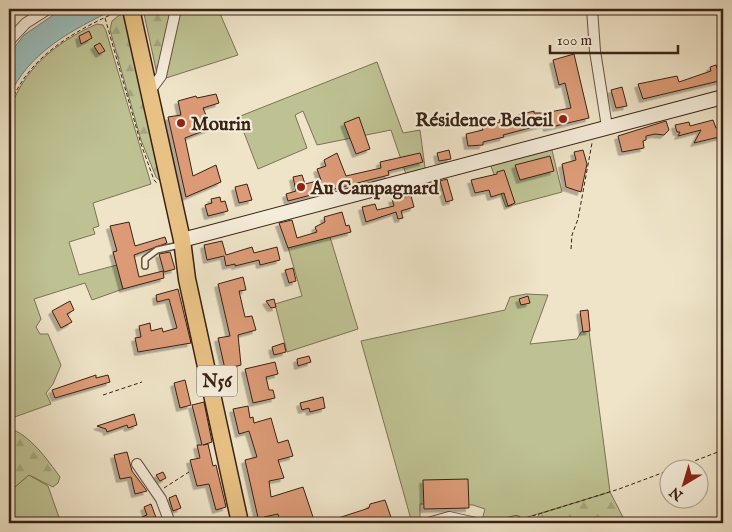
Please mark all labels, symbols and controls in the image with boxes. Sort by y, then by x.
scale bar [550,22,677,54]
text: 100 m [557,31,593,50]
place label: Résidence Belœil [415,109,554,133]
place label: Mourin [191,113,251,137]
marker: Résidence Belœil [557,113,569,125]
marker: Mourin [175,117,187,129]
place label: Au Campagnard [310,177,439,201]
marker: Au Campagnard [295,181,307,193]
road number: N56 [197,366,237,396]
north arrow [660,460,710,510]
text: N [666,483,688,505]

